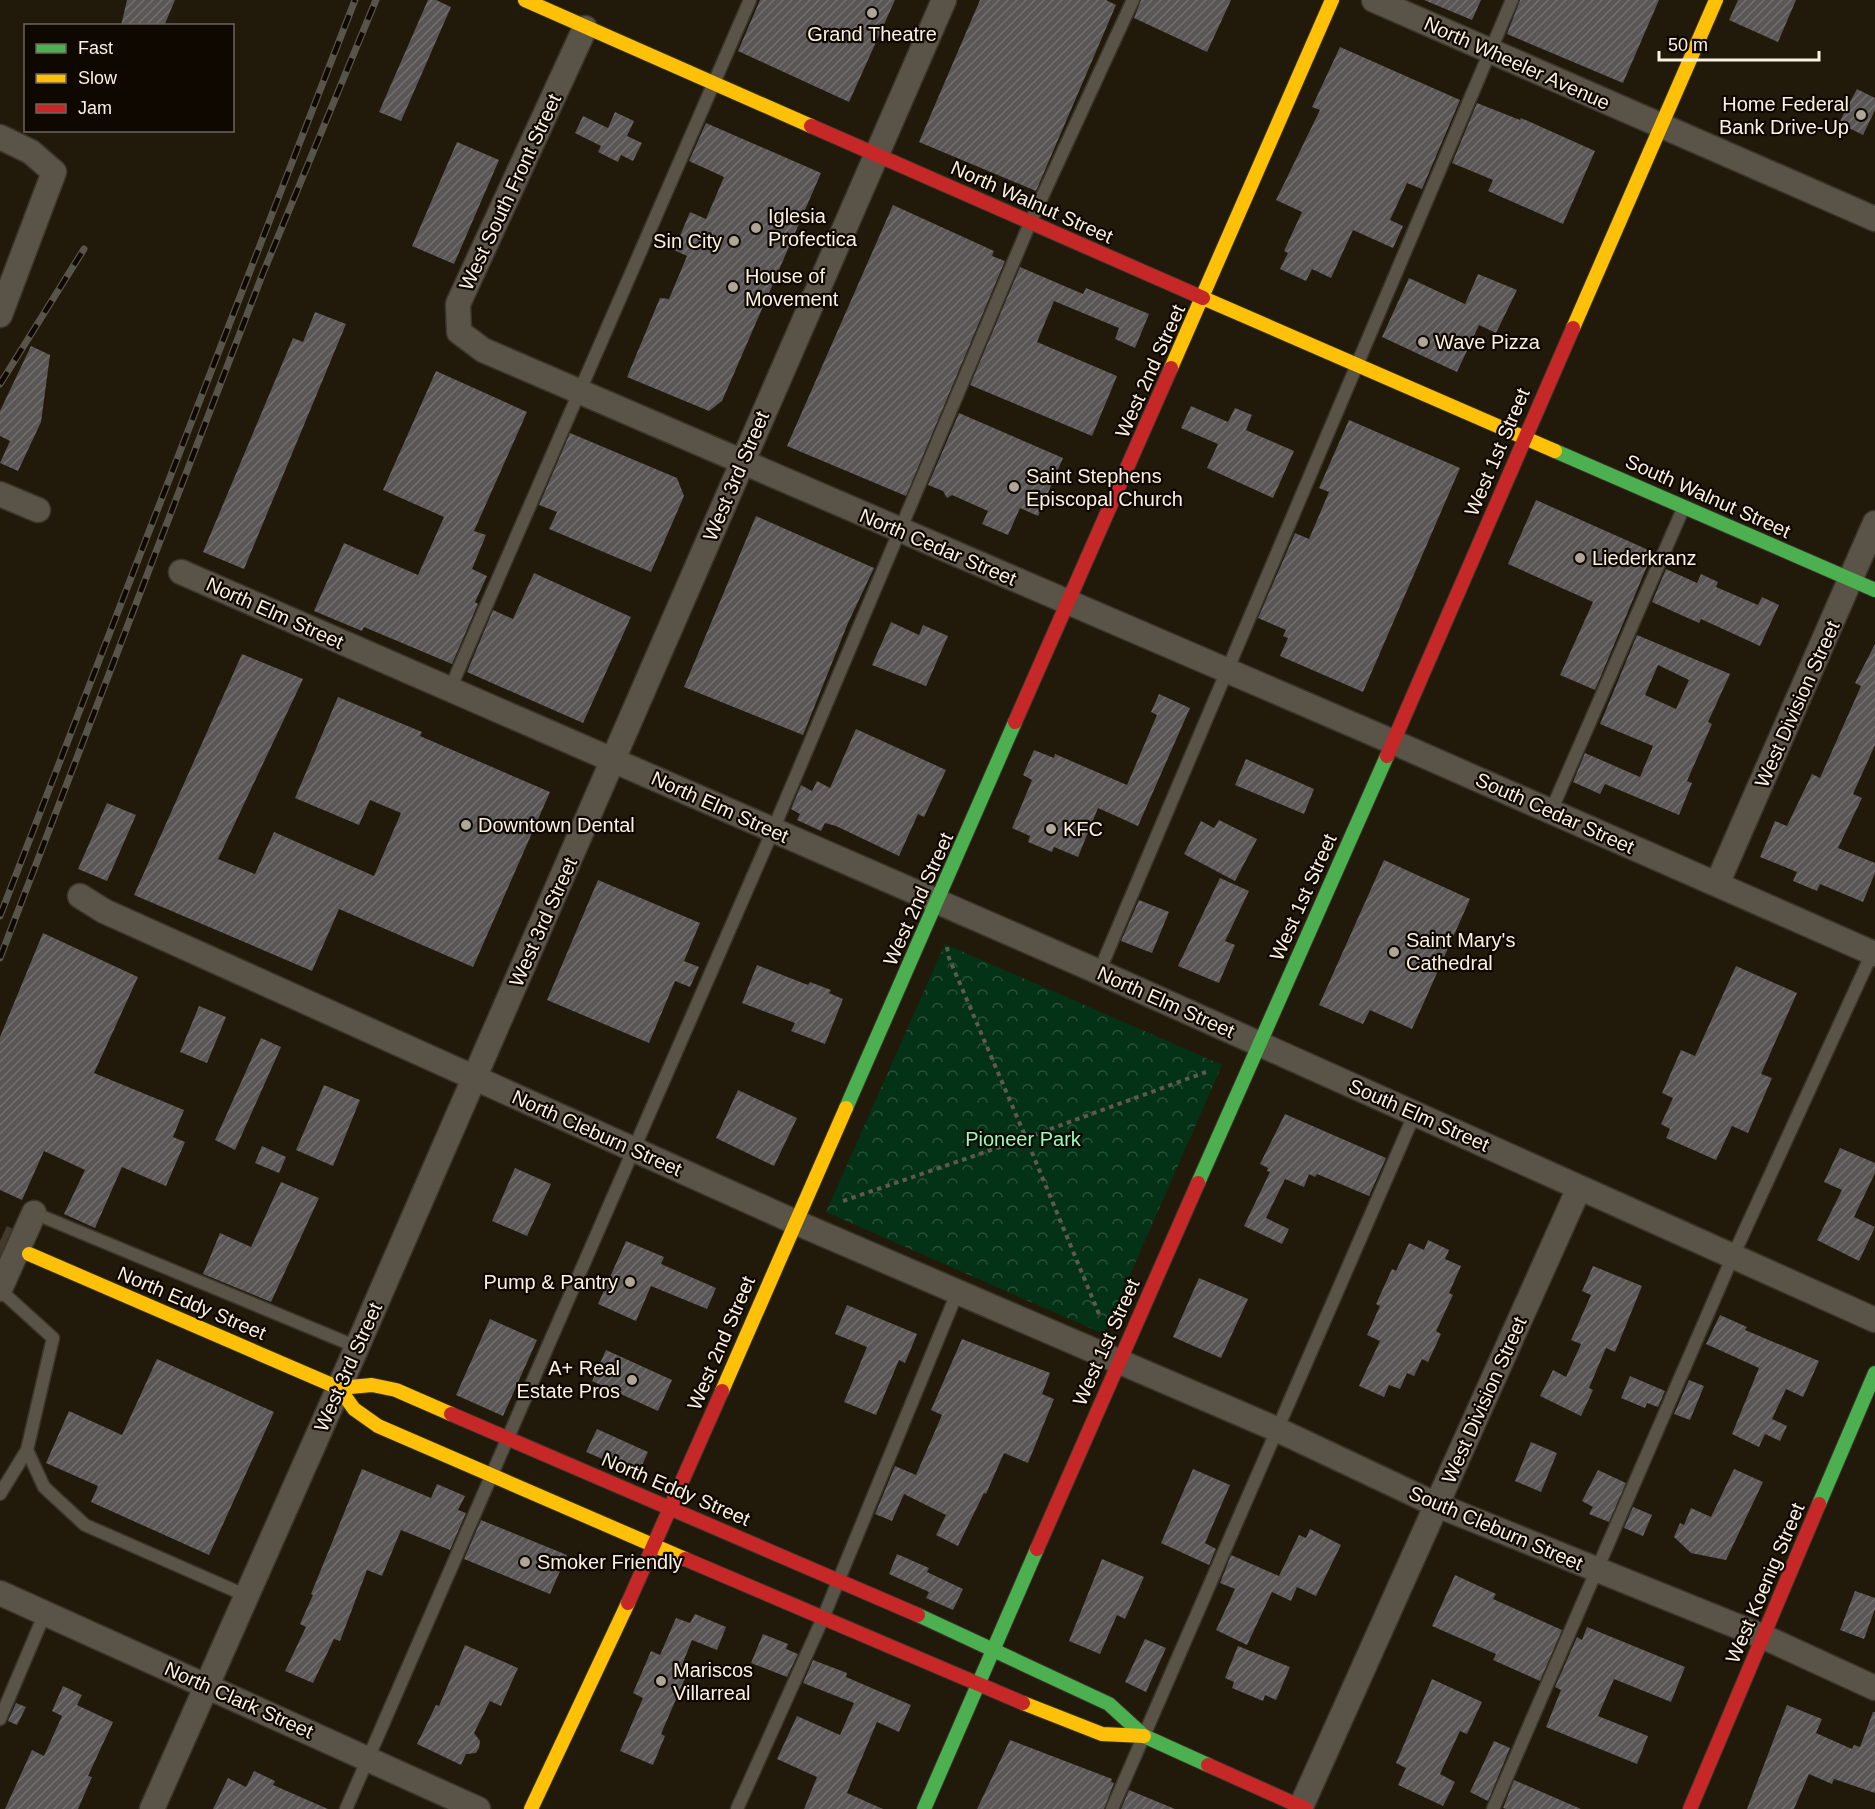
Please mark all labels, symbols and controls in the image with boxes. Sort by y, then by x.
marker: Grand Theatre [865,6,879,20]
street label: North Wheeler Avenue [1421,12,1613,114]
place label: Grand Theatre [807,23,937,45]
legend [24,24,234,132]
scale bar [1659,24,1820,62]
text: 50 m [1668,35,1708,55]
text: Fast [78,38,113,58]
text: Slow [78,68,118,88]
street label: West South Front Street [455,90,565,294]
place label: Home Federal Bank Drive-Up [1719,93,1849,138]
text: Jam [78,98,112,118]
marker: Home Federal Bank Drive-Up [1854,108,1868,122]
street label: North Walnut Street [948,156,1117,248]
place label: Iglesia Profectica [768,205,858,250]
marker: Iglesia Profectica [749,221,763,235]
place label: Sin City [653,230,722,252]
marker: Sin City [727,234,741,248]
place label: House of Movement [745,265,839,310]
marker: House of Movement [726,280,740,294]
street label: West 2nd Street [1111,301,1189,441]
place label: Wave Pizza [1435,331,1541,353]
marker: Wave Pizza [1416,335,1430,349]
street label: West 1st Street [1460,385,1534,519]
street label: West 3rd Street [699,408,773,544]
street label: South Walnut Street [1622,450,1794,542]
place label: Saint Stephens Episcopal Church [1026,465,1183,510]
marker: Saint Stephens Episcopal Church [1007,480,1021,494]
street label: North Cedar Street [856,504,1020,590]
place label: Liederkranz [1592,547,1697,569]
marker: Liederkranz [1573,551,1587,565]
street label: North Elm Street [203,573,347,653]
street label: West Division Street [1750,617,1844,791]
street label: North Elm Street [648,767,792,847]
street label: South Cedar Street [1472,768,1638,858]
place label: Downtown Dental [478,814,635,836]
marker: Downtown Dental [459,818,473,832]
place label: KFC [1063,818,1103,840]
marker: KFC [1044,822,1058,836]
street label: West 2nd Street [879,829,957,969]
street label: West 1st Street [1265,830,1341,964]
street label: West 3rd Street [505,854,581,990]
place label: Saint Mary's Cathedral [1406,929,1515,974]
marker: Saint Mary's Cathedral [1387,945,1401,959]
street label: North Elm Street [1094,962,1238,1042]
street label: South Elm Street [1345,1074,1493,1156]
street label: North Cleburn Street [509,1086,686,1181]
park label: Pioneer Park [965,1128,1082,1150]
street label: North Eddy Street [115,1262,270,1344]
place label: Pump & Pantry [483,1271,618,1293]
street label: West 2nd Street [683,1272,759,1413]
marker: Pump & Pantry [623,1275,637,1289]
street label: West 1st Street [1068,1275,1144,1409]
street label: West 3rd Street [310,1299,386,1435]
street label: West Division Street [1437,1313,1531,1487]
place label: A+ Real Estate Pros [517,1357,620,1402]
marker: A+ Real Estate Pros [625,1373,639,1387]
street label: North Eddy Street [599,1448,754,1530]
street label: South Cleburn Street [1406,1481,1587,1575]
street label: West Koenig Street [1721,1499,1809,1666]
place label: Smoker Friendly [537,1551,683,1573]
marker: Smoker Friendly [518,1555,532,1569]
street label: North Clark Street [161,1657,317,1743]
place label: Mariscos Villarreal [673,1659,753,1704]
marker: Mariscos Villarreal [654,1674,668,1688]

